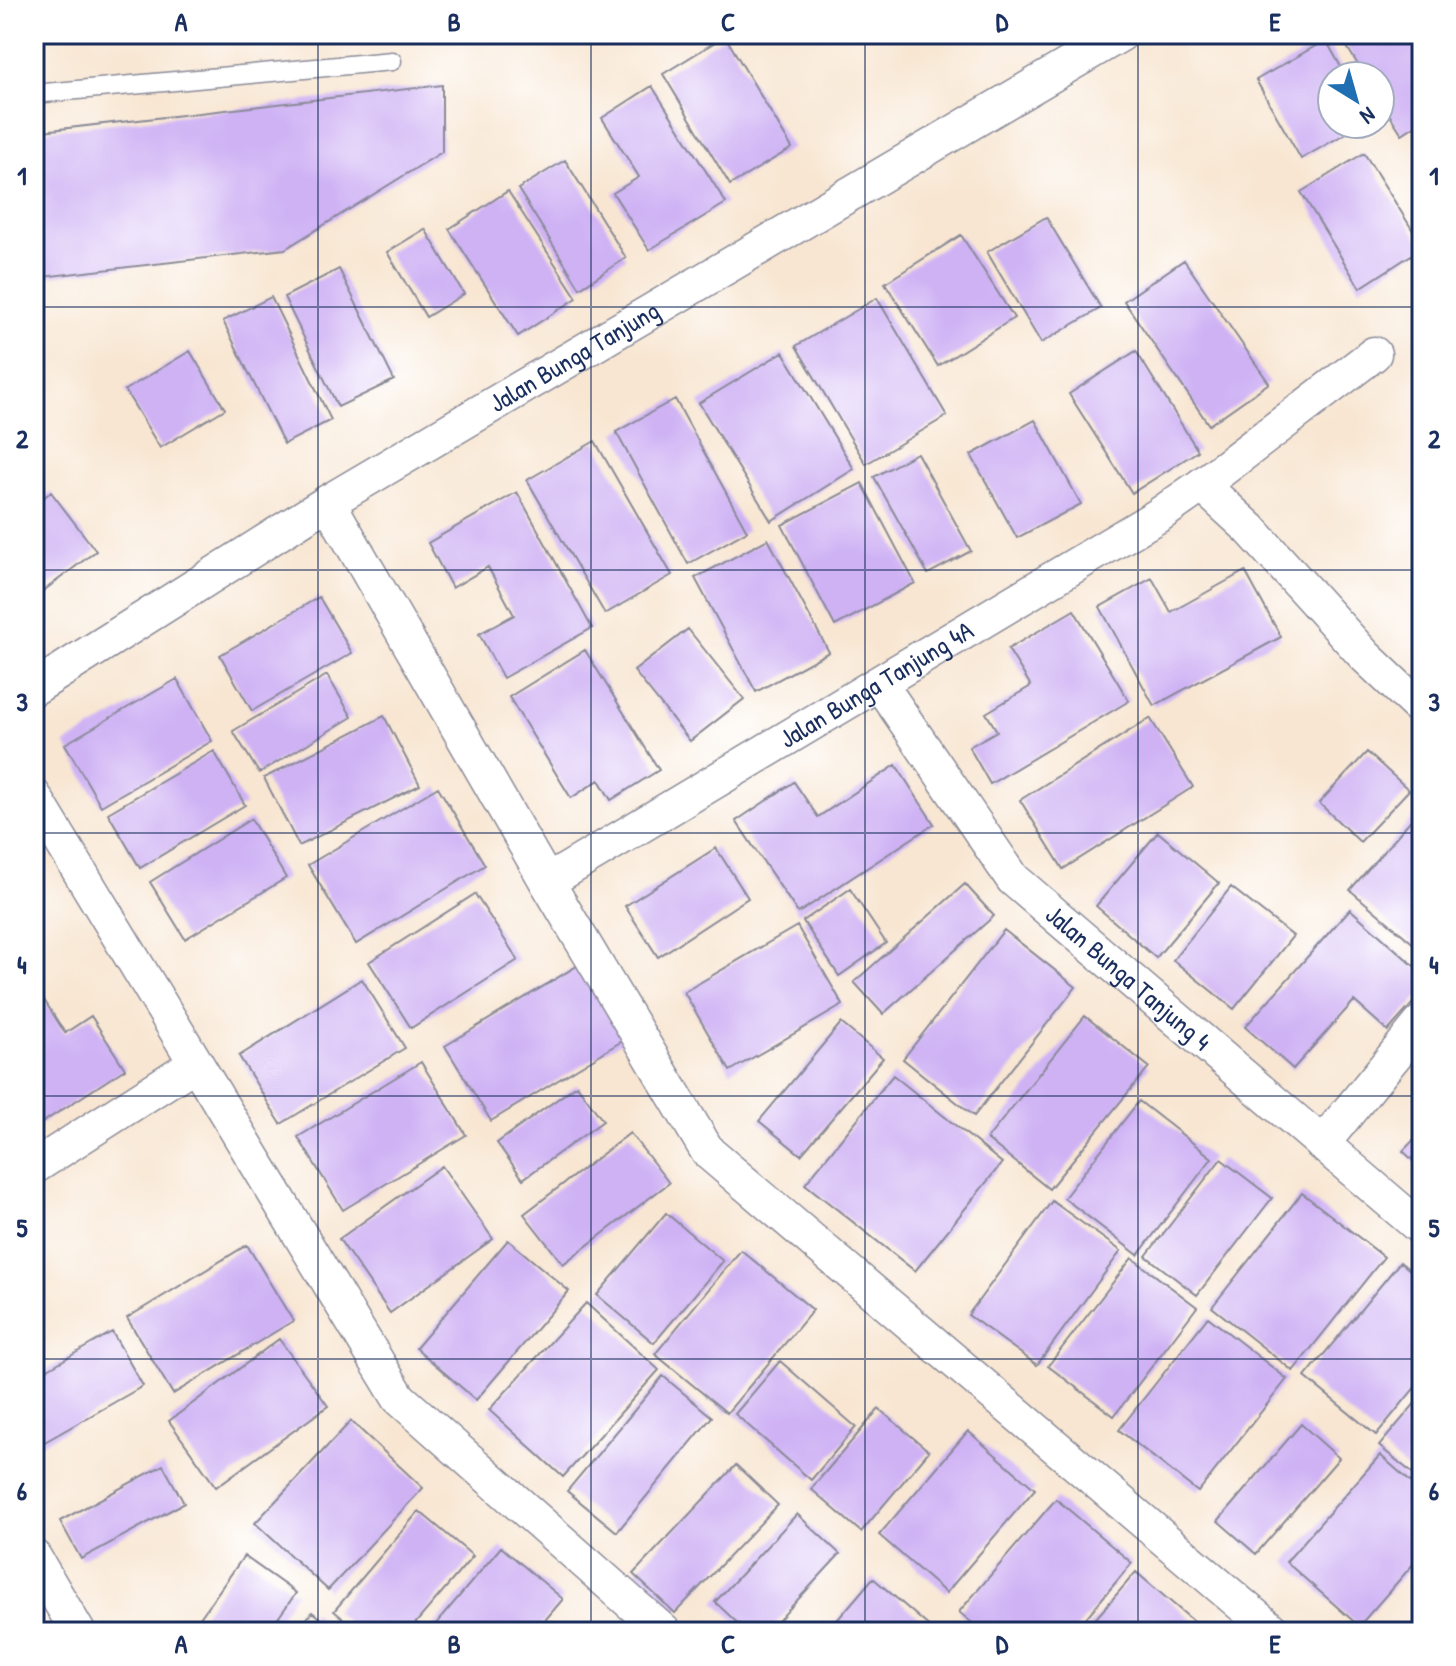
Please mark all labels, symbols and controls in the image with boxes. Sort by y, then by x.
text: A [175,4,188,39]
text: B [447,4,461,39]
text: C [721,4,735,39]
text: D [996,4,1009,39]
text: E [1269,4,1281,39]
north arrow [1316,60,1396,140]
text: N [1354,100,1382,132]
text: 1 [17,158,27,193]
text: 1 [1429,158,1439,193]
street label: Jalan Bunga Tanjung [483,292,666,420]
text: 2 [16,421,29,456]
text: 2 [1428,421,1441,456]
street label: Jalan Bunga Tanjung 4A [773,612,980,756]
text: 3 [16,684,28,719]
text: 3 [1428,684,1440,719]
street label: Jalan Bunga Tanjung 4 [1039,897,1219,1058]
text: 4 [17,947,27,982]
text: 4 [1429,947,1439,982]
text: 5 [17,1210,28,1245]
text: 5 [1429,1210,1440,1245]
text: 6 [17,1473,28,1508]
text: 6 [1429,1473,1440,1508]
text: A [175,1626,188,1661]
text: B [447,1626,461,1661]
text: C [721,1626,735,1661]
text: D [996,1626,1009,1661]
text: E [1269,1626,1281,1661]

